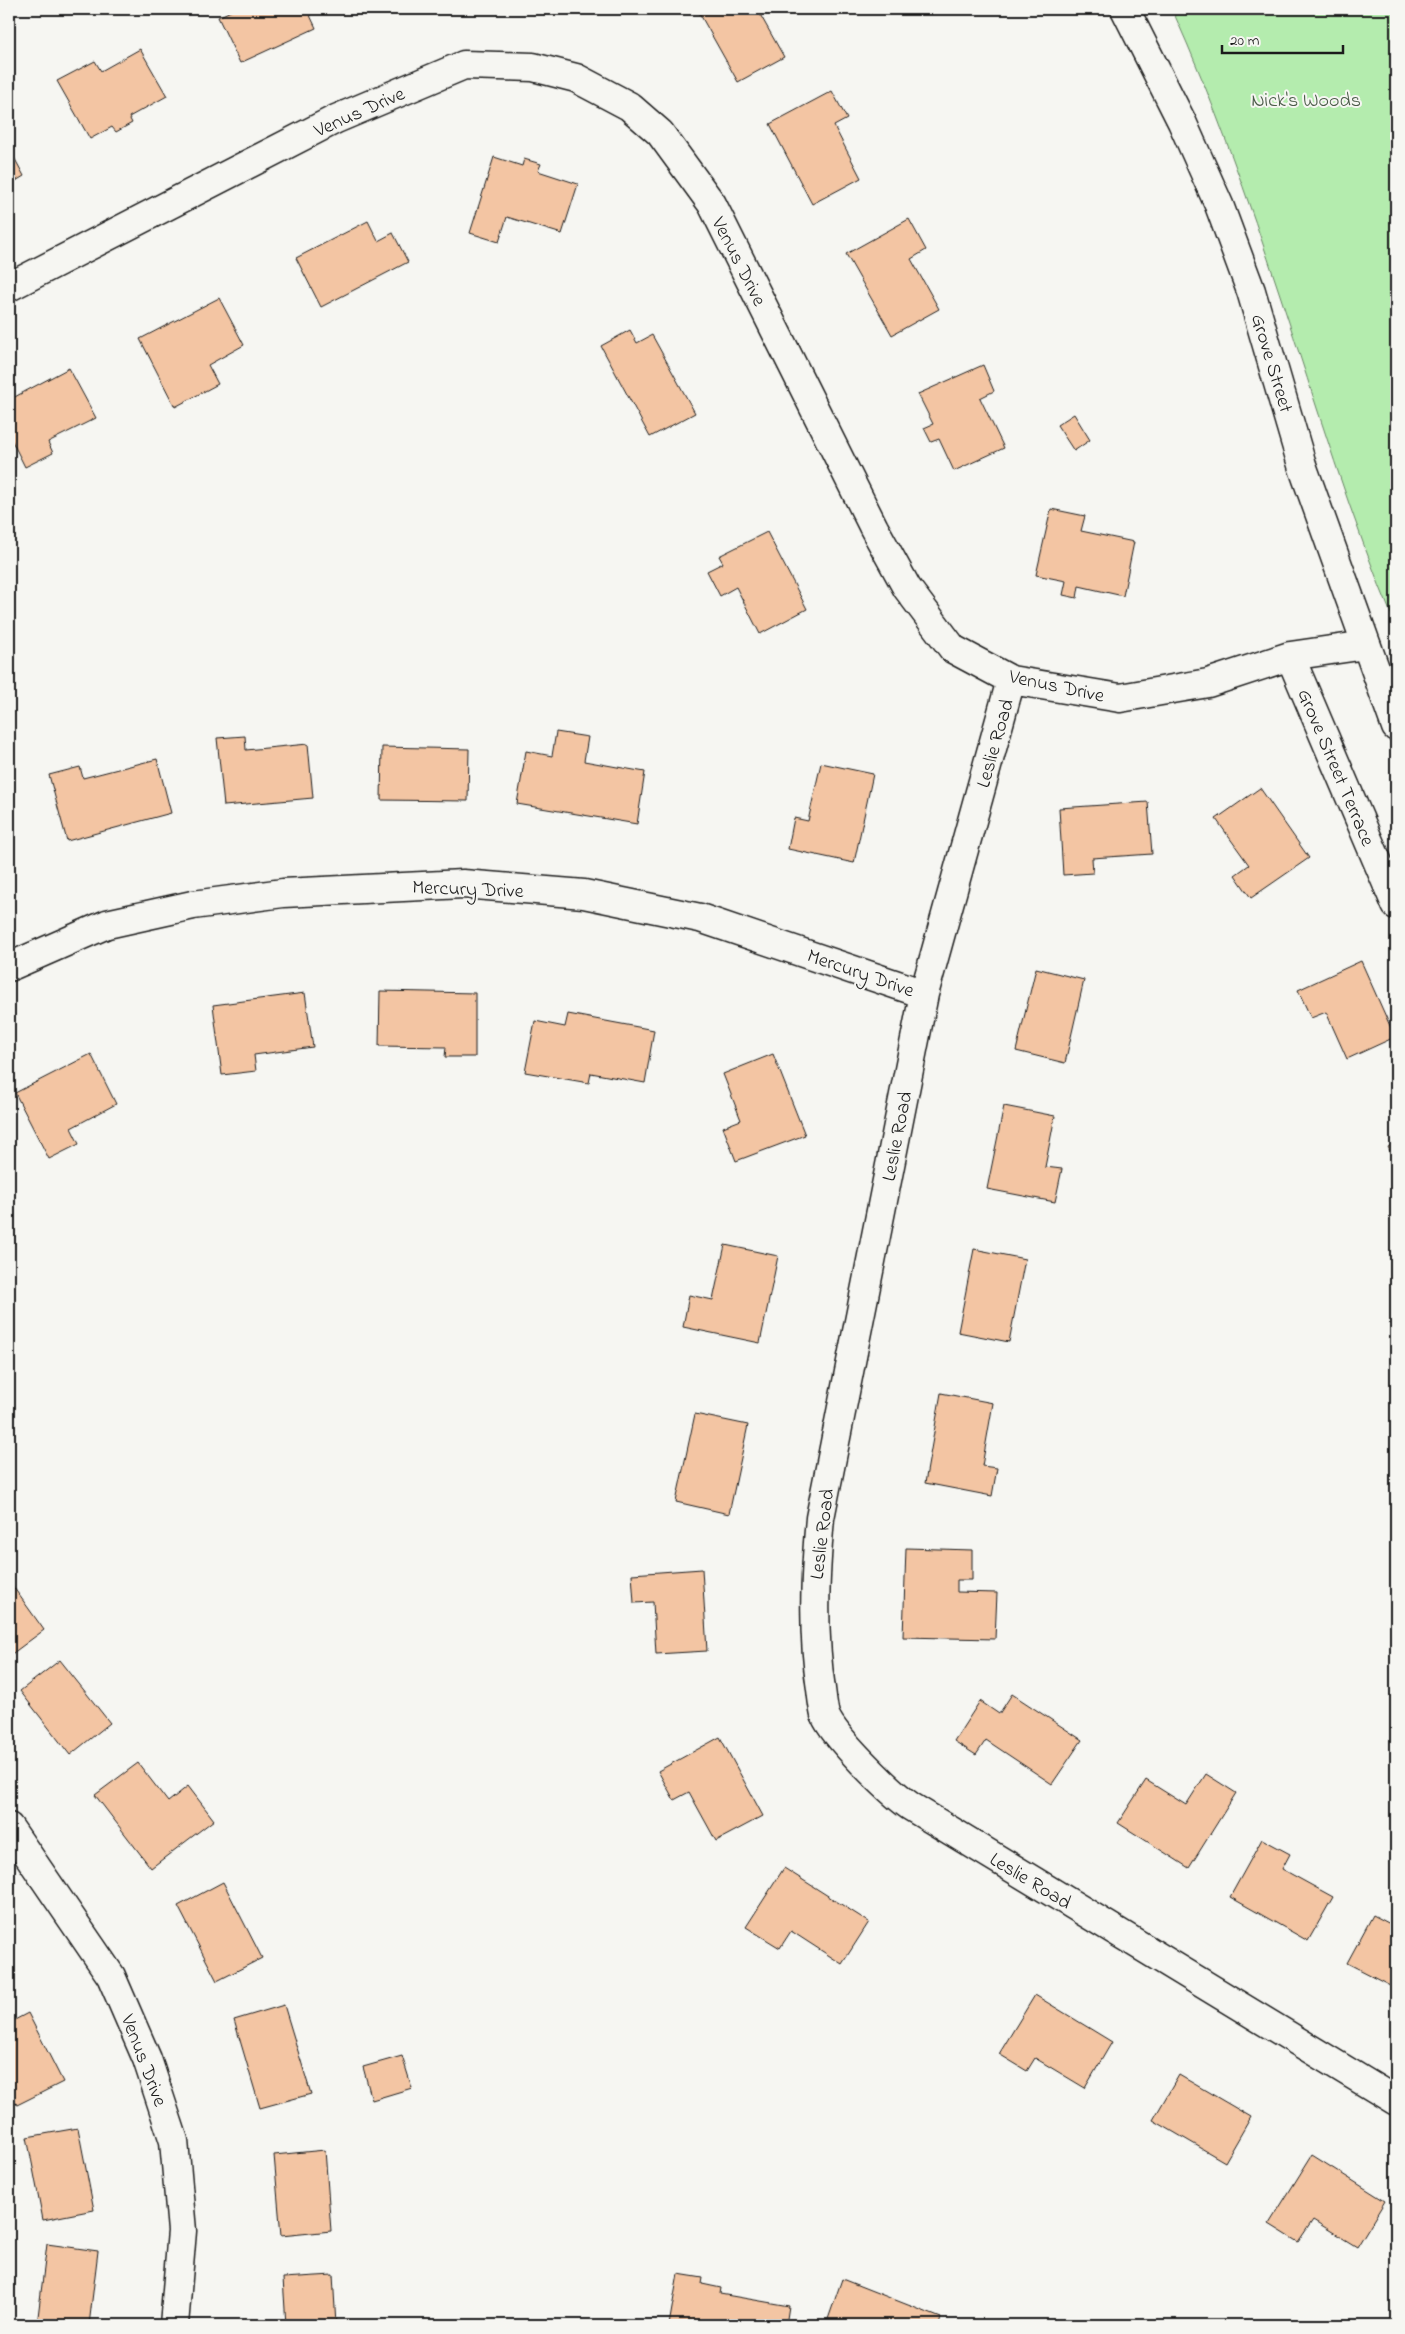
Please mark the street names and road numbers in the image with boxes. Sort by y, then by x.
street label: Venus Drive [309,80,410,147]
street label: Venus Drive [702,212,773,312]
street label: Grove Street [1242,311,1299,417]
street label: Venus Drive [1005,663,1107,712]
street label: Grove Street Terrace [1288,685,1381,851]
street label: Leslie Road [970,696,1023,791]
street label: Mercury Drive [412,874,524,907]
street label: Mercury Drive [803,942,918,1006]
street label: Leslie Road [876,1089,921,1184]
street label: Leslie Road [804,1487,843,1581]
street label: Leslie Road [983,1846,1076,1918]
street label: Venus Drive [111,2010,174,2111]

